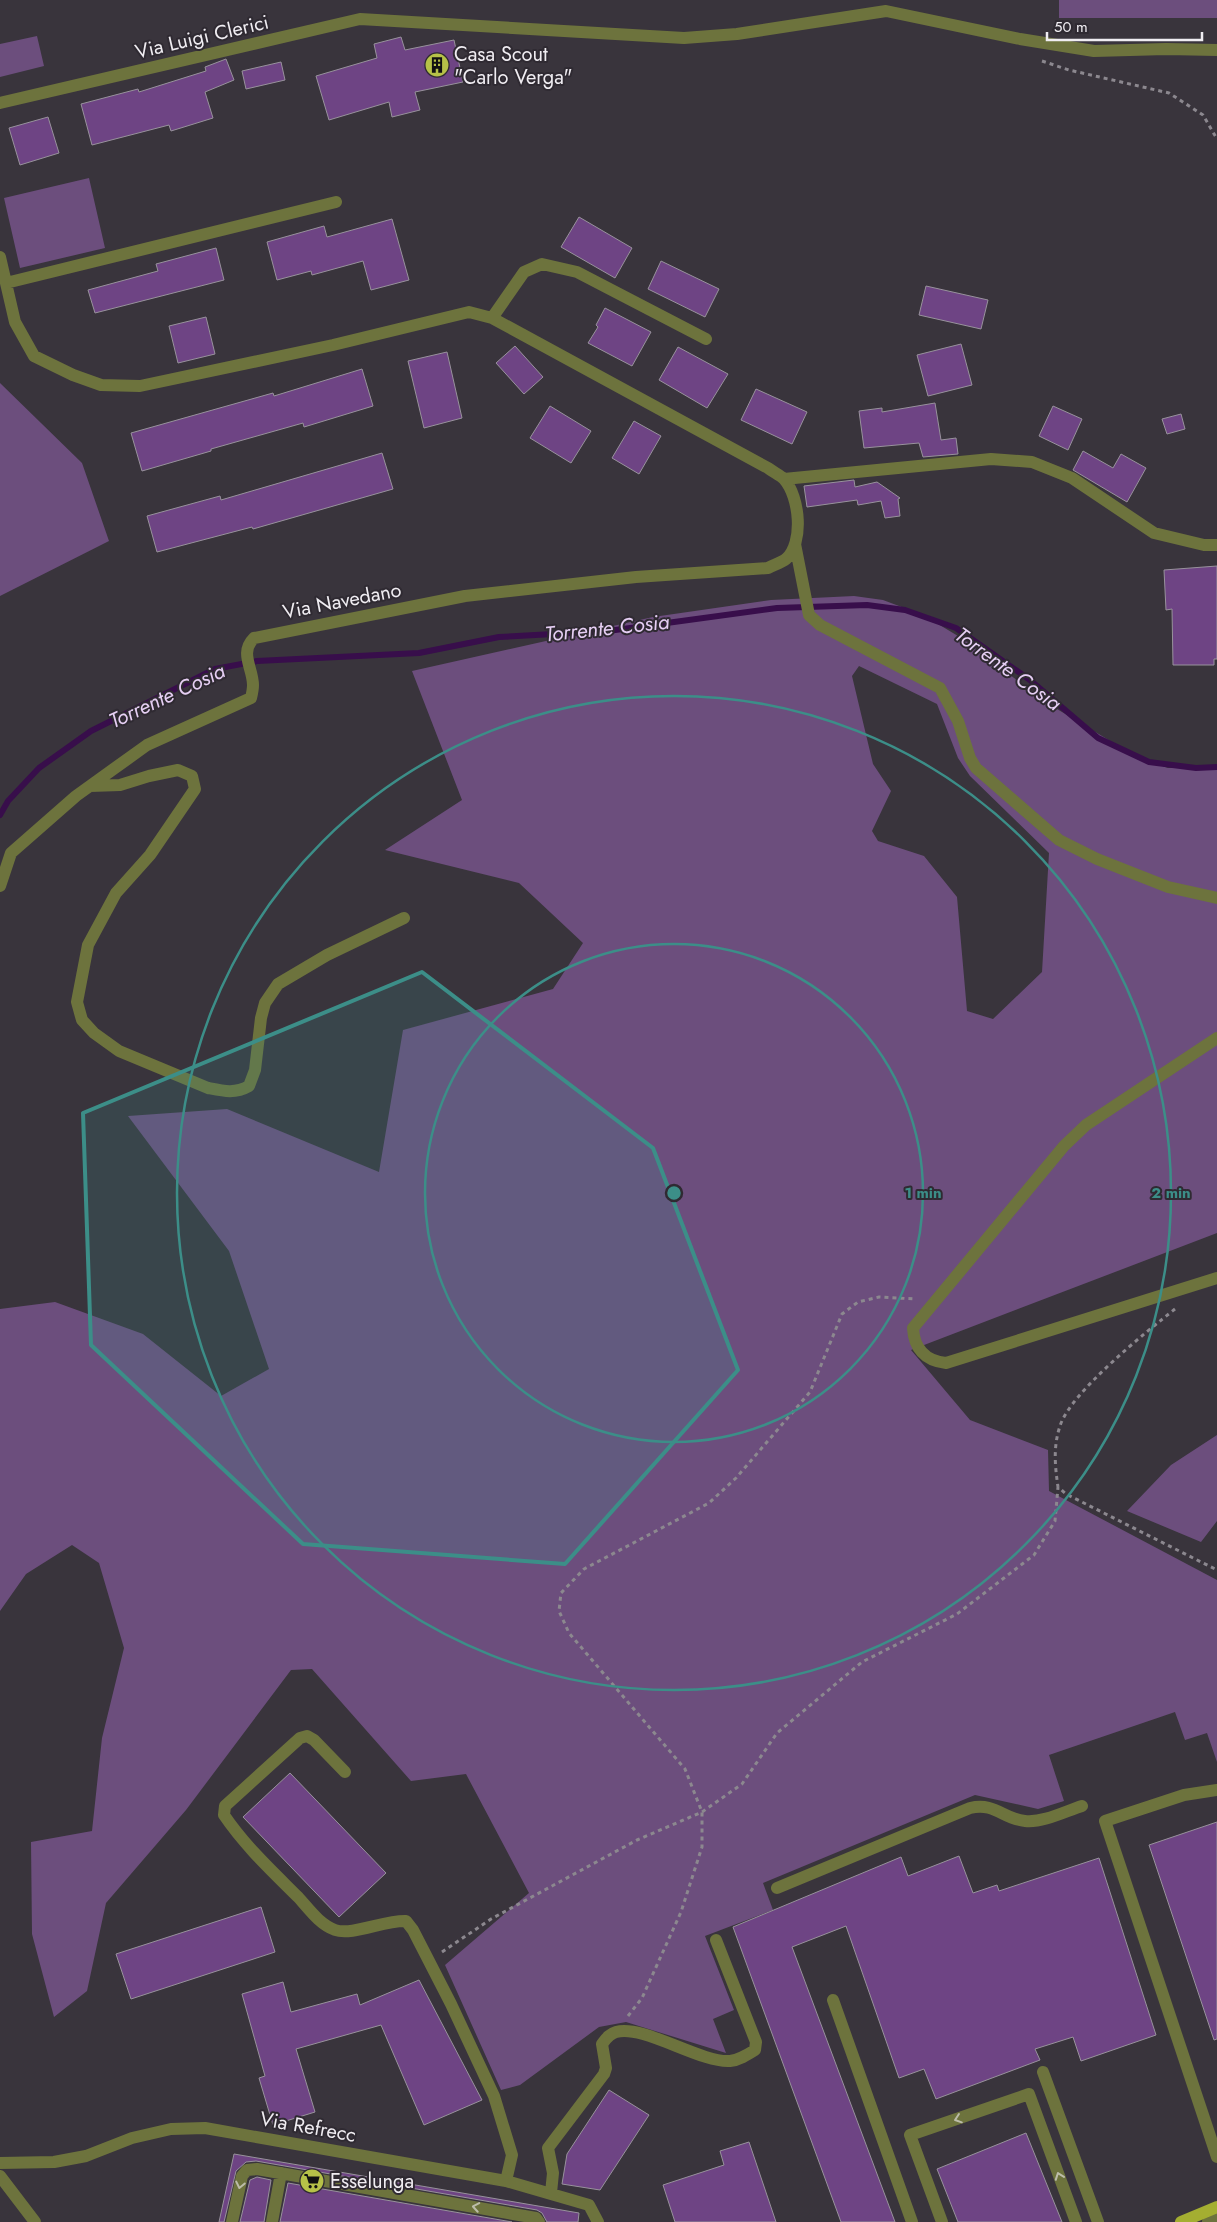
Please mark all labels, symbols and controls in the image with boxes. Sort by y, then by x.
street label: Via Luigi Clerici [132,8,272,66]
scale bar [1047,10,1202,42]
text: 50 m [1054,16,1088,38]
place label: Casa Scout "Carlo Verga" [454,40,573,92]
building icon: Casa Scout "Carlo Verga" [424,52,450,78]
street label: Via Navedano [280,575,404,627]
water label: Torrente Cosia [543,606,671,649]
water label: Torrente Cosia [948,620,1068,718]
water label: Torrente Cosia [104,656,230,736]
text: 1 min [904,1182,942,1204]
text: 2 min [1151,1182,1191,1204]
centre of rings [665,1184,683,1202]
street label: Via Refrecc [258,2104,358,2150]
one-way arrow [954,2113,963,2123]
place label: Esselunga [330,2167,414,2196]
supermarket icon: Esselunga [299,2168,325,2194]
one-way arrow [1055,2172,1065,2181]
one-way arrow [235,2181,245,2190]
one-way arrow [471,2203,480,2213]

